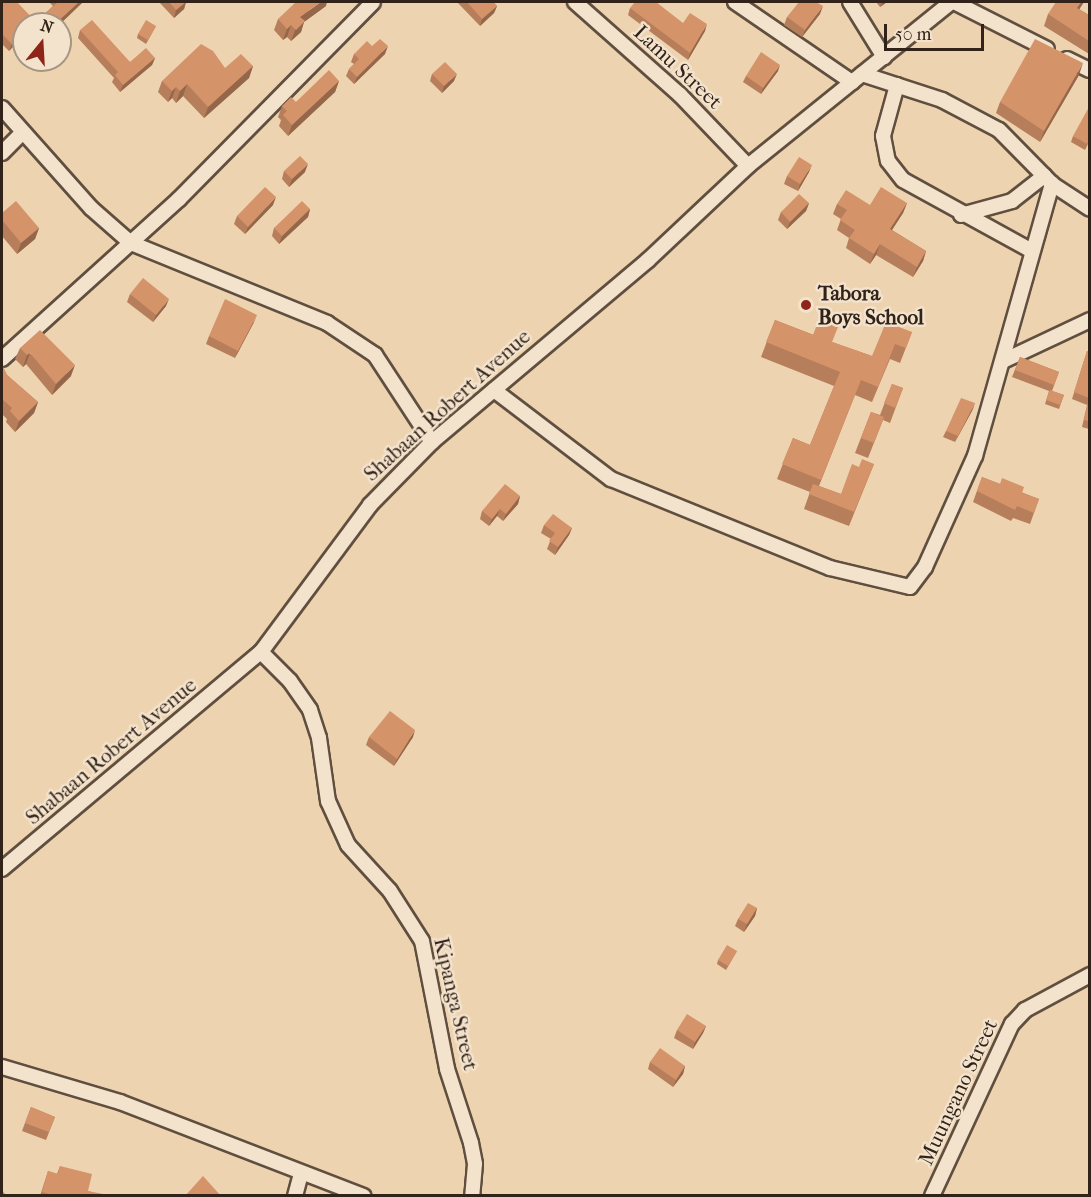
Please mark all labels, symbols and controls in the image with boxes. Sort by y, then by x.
north arrow [12,12,72,72]
scale bar [887,12,988,50]
text: N [38,15,56,37]
street label: Lamu Street [629,20,727,114]
text: 50 m [895,24,931,45]
place label: Tabora Boys School [818,280,924,330]
marker: Tabora Boys School [799,298,813,312]
street label: Shabaan Robert Avenue [359,324,535,486]
street label: Shabaan Robert Avenue [20,672,202,830]
street label: Kipanga Street [428,935,484,1073]
street label: Muungano Street [913,1015,1003,1169]

